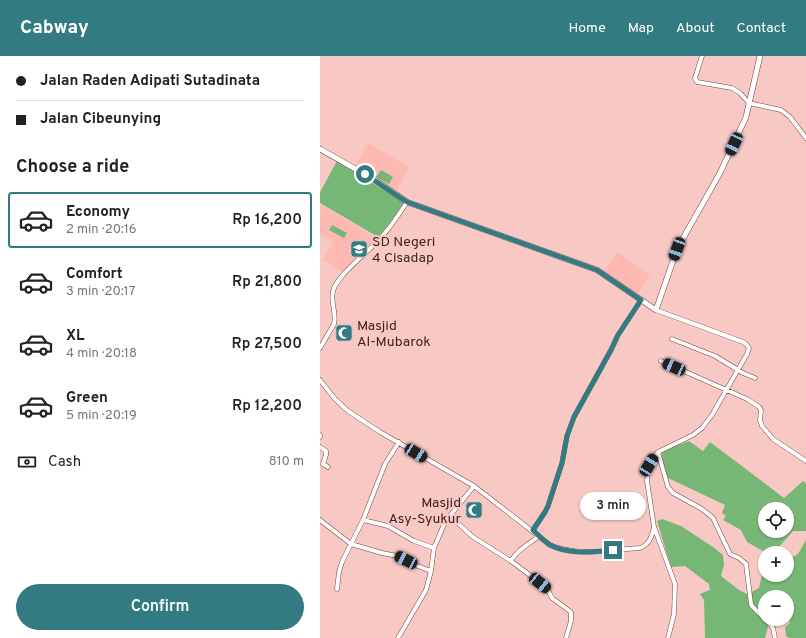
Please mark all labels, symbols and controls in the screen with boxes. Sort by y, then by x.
text: Cabway [20,16,89,40]
text: Home [569,20,606,37]
text: Map [628,20,654,37]
text: About [676,20,715,37]
text: Contact [737,20,786,37]
text: Jalan Raden Adipati Sutadinata [40,72,260,91]
text: Jalan Cibeunying [40,110,161,129]
car [723,131,745,157]
text: Choose a ride [16,156,129,179]
route start [356,165,374,183]
icon: car [18,202,54,238]
text: Economy [66,203,130,222]
text: Rp 16,200 [232,211,302,230]
text: 2 min · 20:16 [66,222,137,238]
place label: SD Negeri 4 Cisadap [372,234,435,267]
car [667,236,687,262]
school or university icon: SD Negeri 4 Cisadap [349,239,369,259]
icon: car [18,264,54,300]
text: Comfort [66,265,123,284]
text: Rp 21,800 [232,273,302,292]
text: 3 min · 20:17 [66,284,135,300]
place label: Masjid Al-Mubarok [357,318,431,351]
mosque icon: Masjid Al-Mubarok [334,323,354,343]
icon: car [18,326,54,362]
text: XL [66,327,84,346]
text: Rp 27,500 [231,335,302,354]
text: 4 min · 20:18 [66,346,137,362]
car [661,357,687,377]
icon: car [18,388,54,424]
text: Green [66,389,108,408]
text: Rp 12,200 [232,397,302,416]
text: 5 min · 20:19 [66,408,137,424]
car [403,442,429,464]
icon: cash [16,451,38,473]
car [638,452,660,478]
text: Cash [48,453,81,472]
text: 810 m [269,454,304,470]
callout: 3 min [580,492,646,520]
place label: Masjid Asy-Syukur [388,495,462,528]
text: 3 min [596,498,630,514]
mosque icon: Masjid Asy-Syukur [464,500,484,520]
map controls [758,502,794,626]
button: locate [758,502,794,538]
route end [604,541,622,559]
button: + [758,546,794,582]
car [393,549,419,571]
car [527,571,553,595]
button: Confirm [16,584,304,630]
button: − [758,590,794,626]

